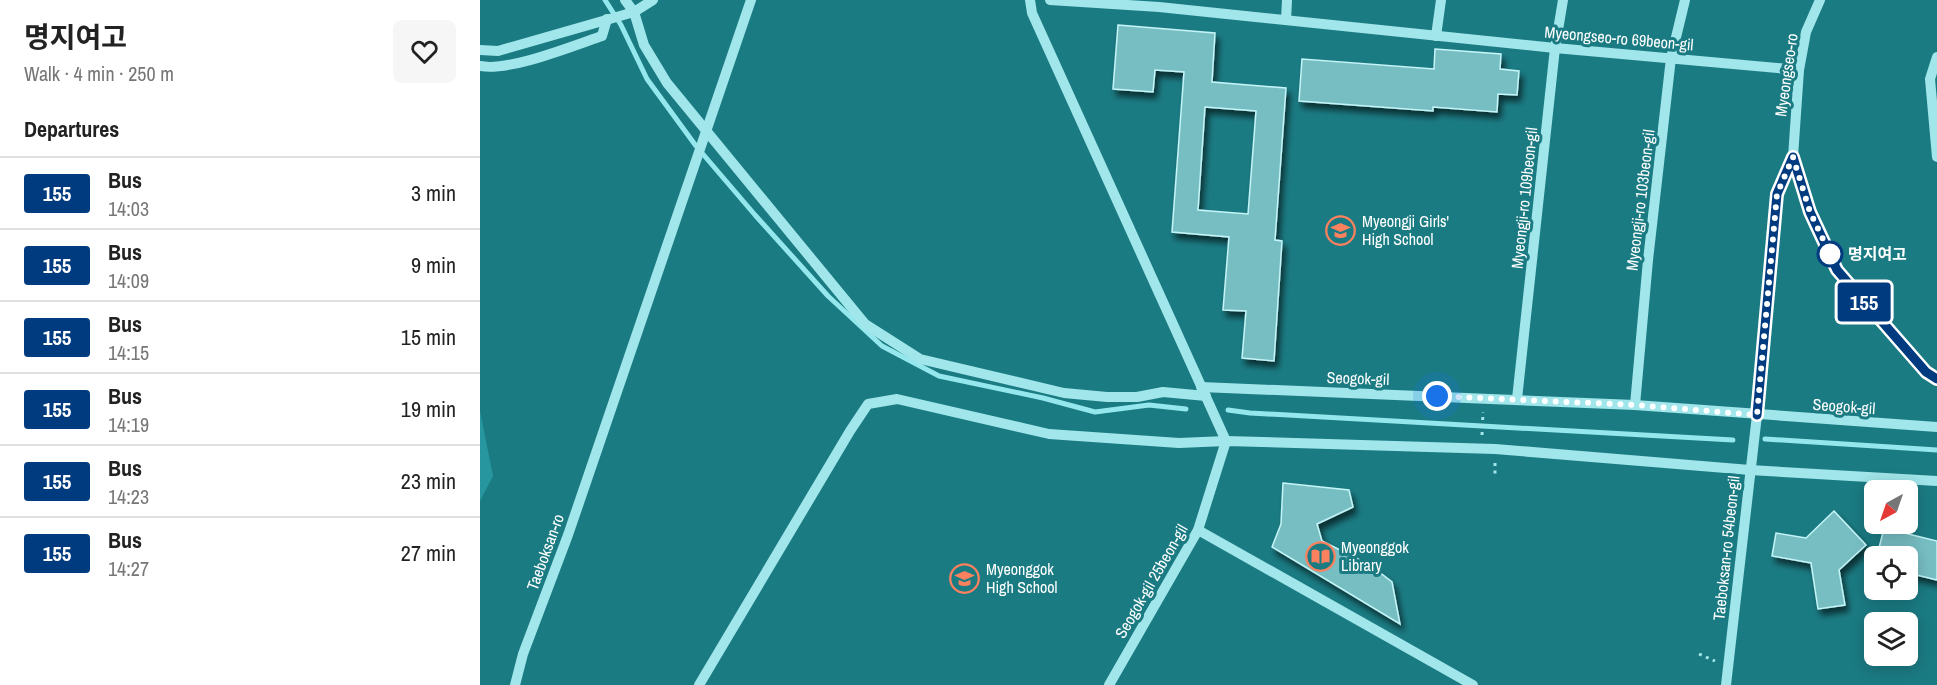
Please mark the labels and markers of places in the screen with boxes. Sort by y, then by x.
place label: Myeongji Girls' High School [1362,210,1449,250]
school or university icon: Myeongji Girls' High School [1325,214,1357,246]
marker: 명지여고 [1817,241,1843,267]
place label: 명지여고 [1848,243,1907,265]
place label: Myeonggok Library [1341,536,1409,576]
library icon: Myeonggok Library [1304,540,1336,572]
place label: Myeonggok High School [986,558,1058,598]
school or university icon: Myeonggok High School [949,562,981,594]

